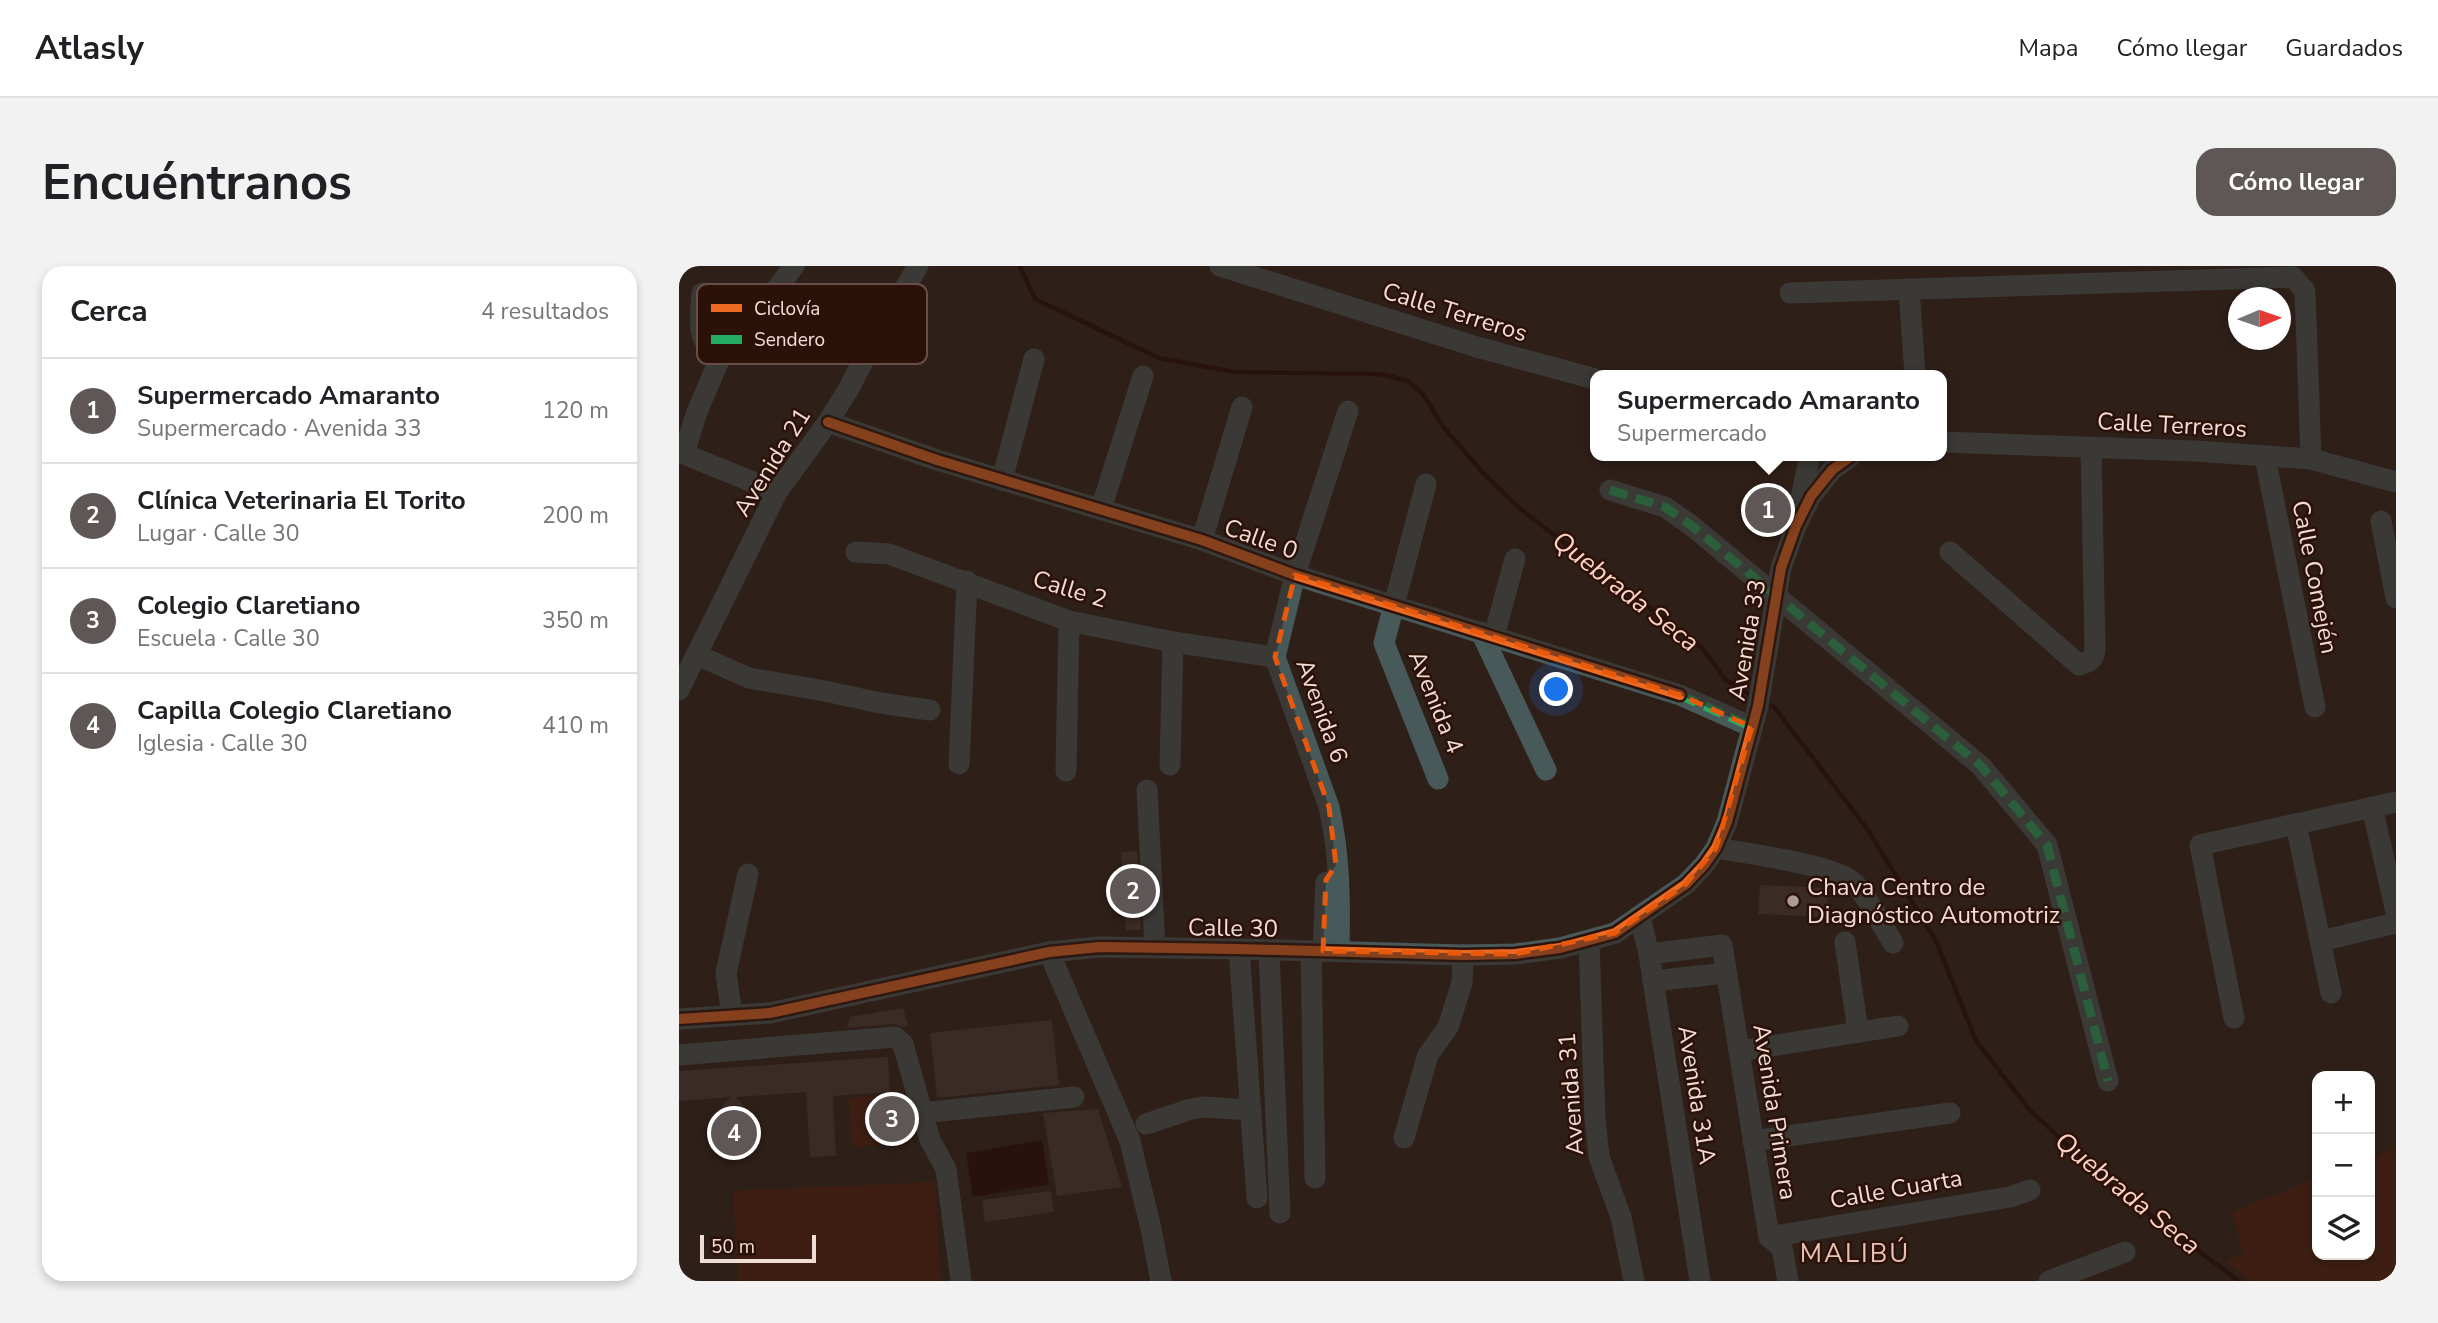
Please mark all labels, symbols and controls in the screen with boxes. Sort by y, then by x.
text: Atlasly [35,26,144,71]
text: Mapa [2018,32,2078,64]
text: Cómo llegar [2116,32,2247,64]
text: Guardados [2285,32,2403,64]
button: Cómo llegar [2196,148,2396,216]
text: Encuéntranos [42,149,352,216]
street label: Calle Terreros [1379,275,1531,349]
legend [697,284,927,364]
north arrow [2228,287,2291,350]
text: Cerca [70,291,148,332]
text: 4 resultados [481,296,609,327]
text: Ciclovía [754,296,820,322]
text: Sendero [754,327,825,353]
popup [1590,370,1947,461]
text: Supermercado Amaranto [137,378,440,413]
text: Supermercado Amaranto [1617,383,1920,418]
text: 1 [86,395,100,426]
text: 120 m [542,395,609,426]
street label: Avenida 21 [726,401,818,523]
street label: Calle Terreros [2096,405,2248,445]
text: Supermercado · Avenida 33 [137,413,422,444]
text: Supermercado [1617,418,1767,449]
text: Clínica Veterinaria El Torito [137,483,466,518]
pin: 1 [1745,484,1791,536]
street label: Calle Comején [2284,498,2346,656]
text: 2 [86,500,100,531]
text: 200 m [542,500,609,531]
street label: Calle 0 [1220,511,1302,567]
text: Lugar · Calle 30 [137,518,300,549]
water label: Quebrada Seca [1545,523,1706,660]
street label: Calle 2 [1029,563,1111,615]
street label: Avenida 33 [1721,577,1773,703]
text: Colegio Claretiano [137,588,361,623]
text: 3 [86,605,100,636]
text: 350 m [542,605,609,636]
text: Escuela · Calle 30 [137,623,320,654]
street label: Avenida 4 [1401,646,1471,758]
street label: Avenida 6 [1288,655,1356,767]
your location [1539,672,1573,706]
text: Capilla Colegio Claretiano [137,693,452,728]
text: 4 [86,710,100,741]
text: 410 m [542,710,609,741]
text: Iglesia · Calle 30 [137,728,308,759]
pin: 2 [1110,865,1156,917]
place label: Chava Centro de Diagnóstico Automotriz [1807,871,2060,931]
marker: Chava Centro de Diagnóstico Automotriz [1785,893,1801,909]
street label: Calle 30 [1188,911,1278,945]
street label: Avenida Primera [1745,1022,1805,1202]
street label: Avenida 31A [1670,1023,1724,1167]
street label: Avenida 31 [1551,1032,1591,1156]
map controls [2312,1071,2375,1260]
button: + [2312,1071,2375,1134]
pin: 3 [869,1093,915,1145]
pin: 4 [711,1107,757,1159]
water label: Quebrada Seca [2048,1124,2208,1263]
button: − [2312,1134,2375,1197]
street label: Calle Cuarta [1827,1162,1965,1216]
button: layers [2312,1197,2375,1260]
scale bar [700,1232,815,1264]
text: 50 m [711,1234,755,1260]
district label: MALIBÚ [1800,1236,1910,1271]

